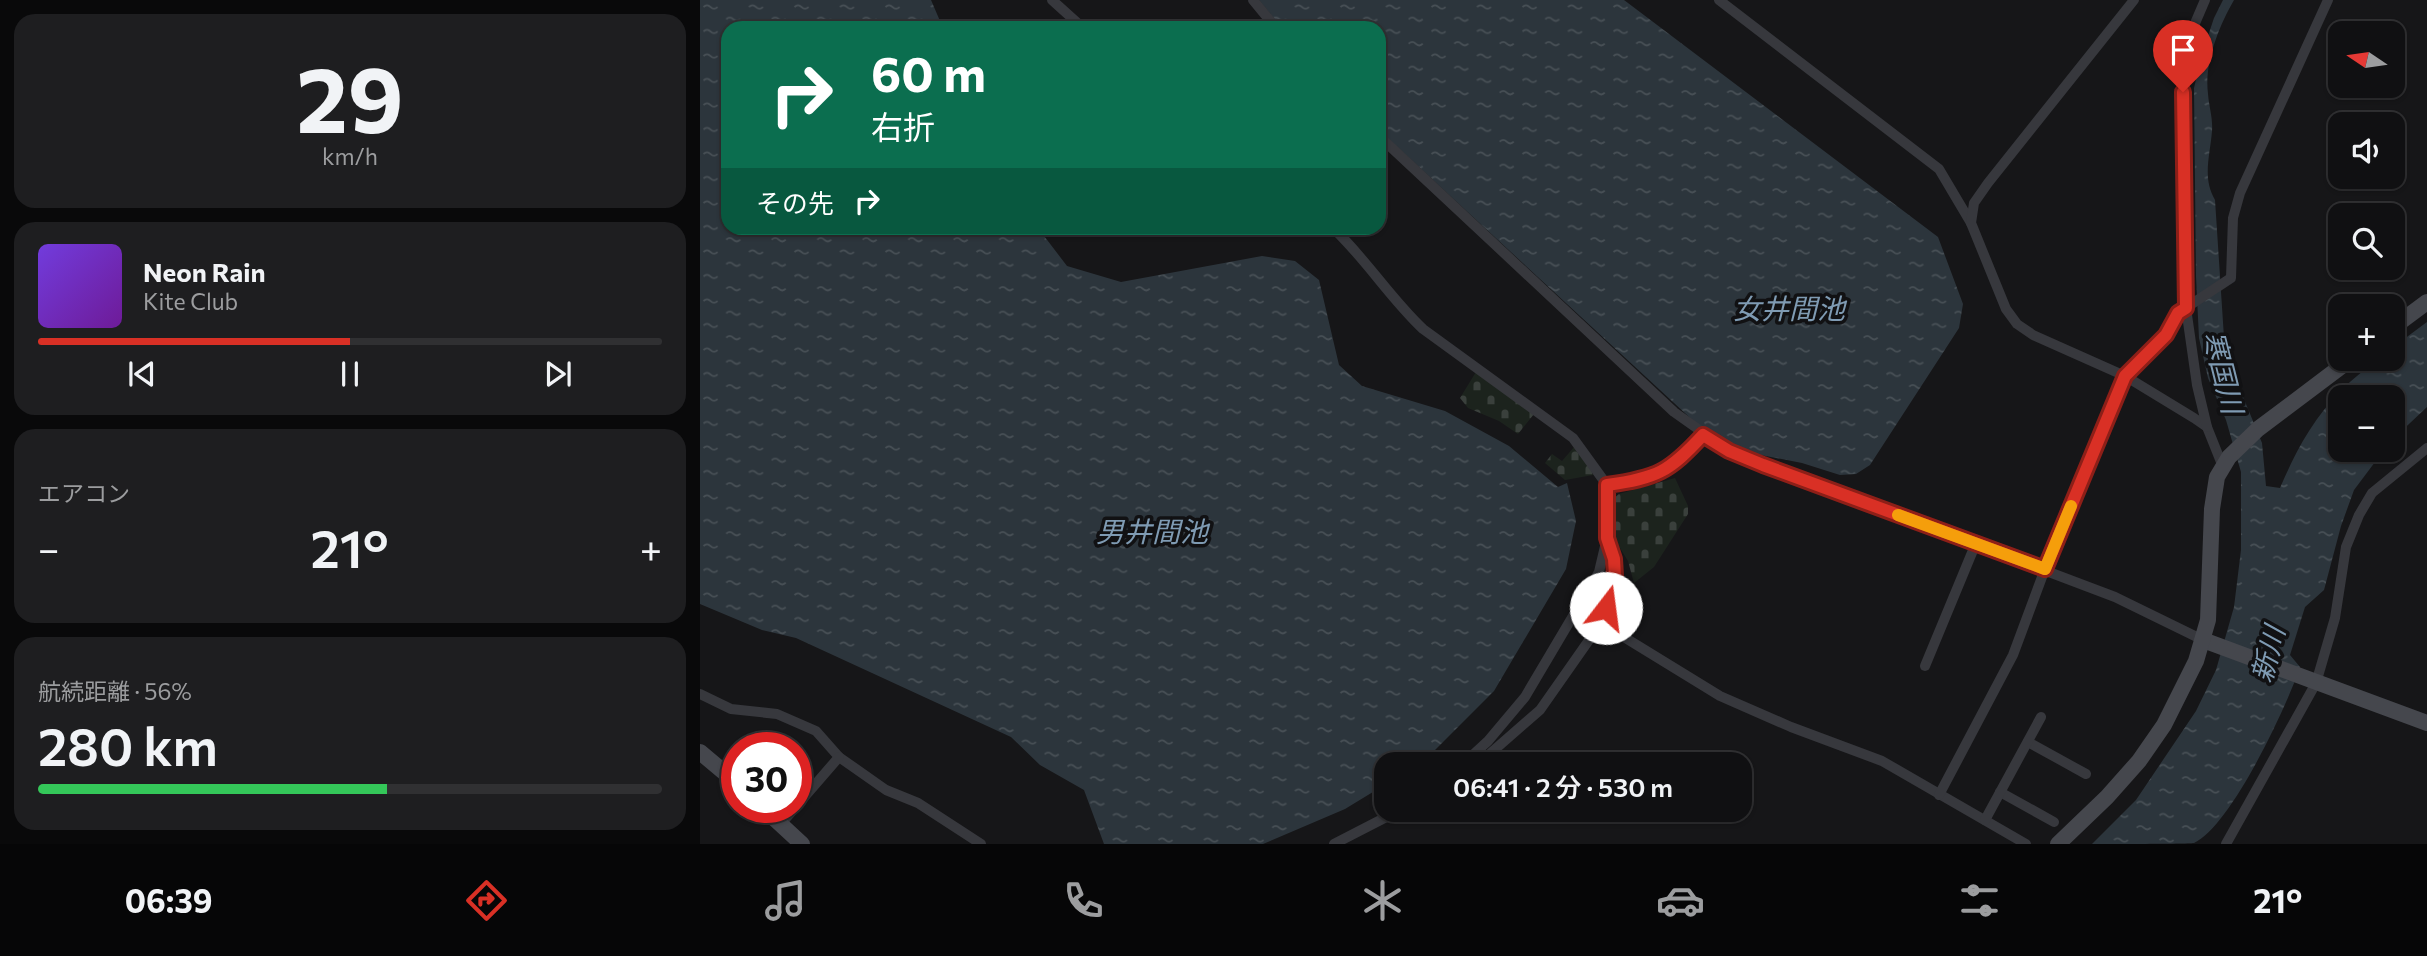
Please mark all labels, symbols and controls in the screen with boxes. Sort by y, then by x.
pin [2153,20,2213,92]
north arrow [2328,21,2404,98]
map controls [2328,21,2405,462]
icon: arrive [2164,31,2202,69]
text: 29 [296,40,404,152]
text: 60 m [871,42,986,102]
icon: right [756,49,847,140]
text: 右折 [871,106,935,146]
button: sound [2328,112,2405,189]
text: km/h [322,142,378,170]
icon: right [848,182,886,220]
text: その先 [756,187,834,218]
button: search [2328,203,2405,280]
text: Neon Rain [143,256,266,287]
text: Kite Club [143,287,238,315]
water label: 女井間池 [1733,291,1848,325]
button: + [2328,294,2405,371]
water label: 寒国川 [2197,327,2251,420]
icon: previous [123,355,161,393]
icon: pause [331,355,369,393]
icon: next [539,355,577,393]
button: − [2328,385,2405,462]
text: エアコン [38,479,130,507]
water label: 男井間池 [1096,514,1211,548]
text: 21° [310,515,389,579]
text: − [38,524,60,571]
text: + [640,524,662,571]
position arrow [1569,571,1643,645]
water label: 新川 [2243,620,2291,685]
text: 航続距離 · 56% [38,677,192,705]
text: 280 km [38,713,218,777]
speed limit sign: 30 [721,732,812,823]
text: 06:41 · 2 分 · 530 m [1453,771,1673,802]
icon: directions [462,876,511,925]
icon: music [761,876,810,925]
icon: phone [1059,876,1108,925]
icon: climate [1358,876,1407,925]
icon: car [1656,876,1705,925]
icon: filters [1955,876,2004,925]
text: 06:39 [125,880,213,920]
text: 21° [2253,880,2302,920]

